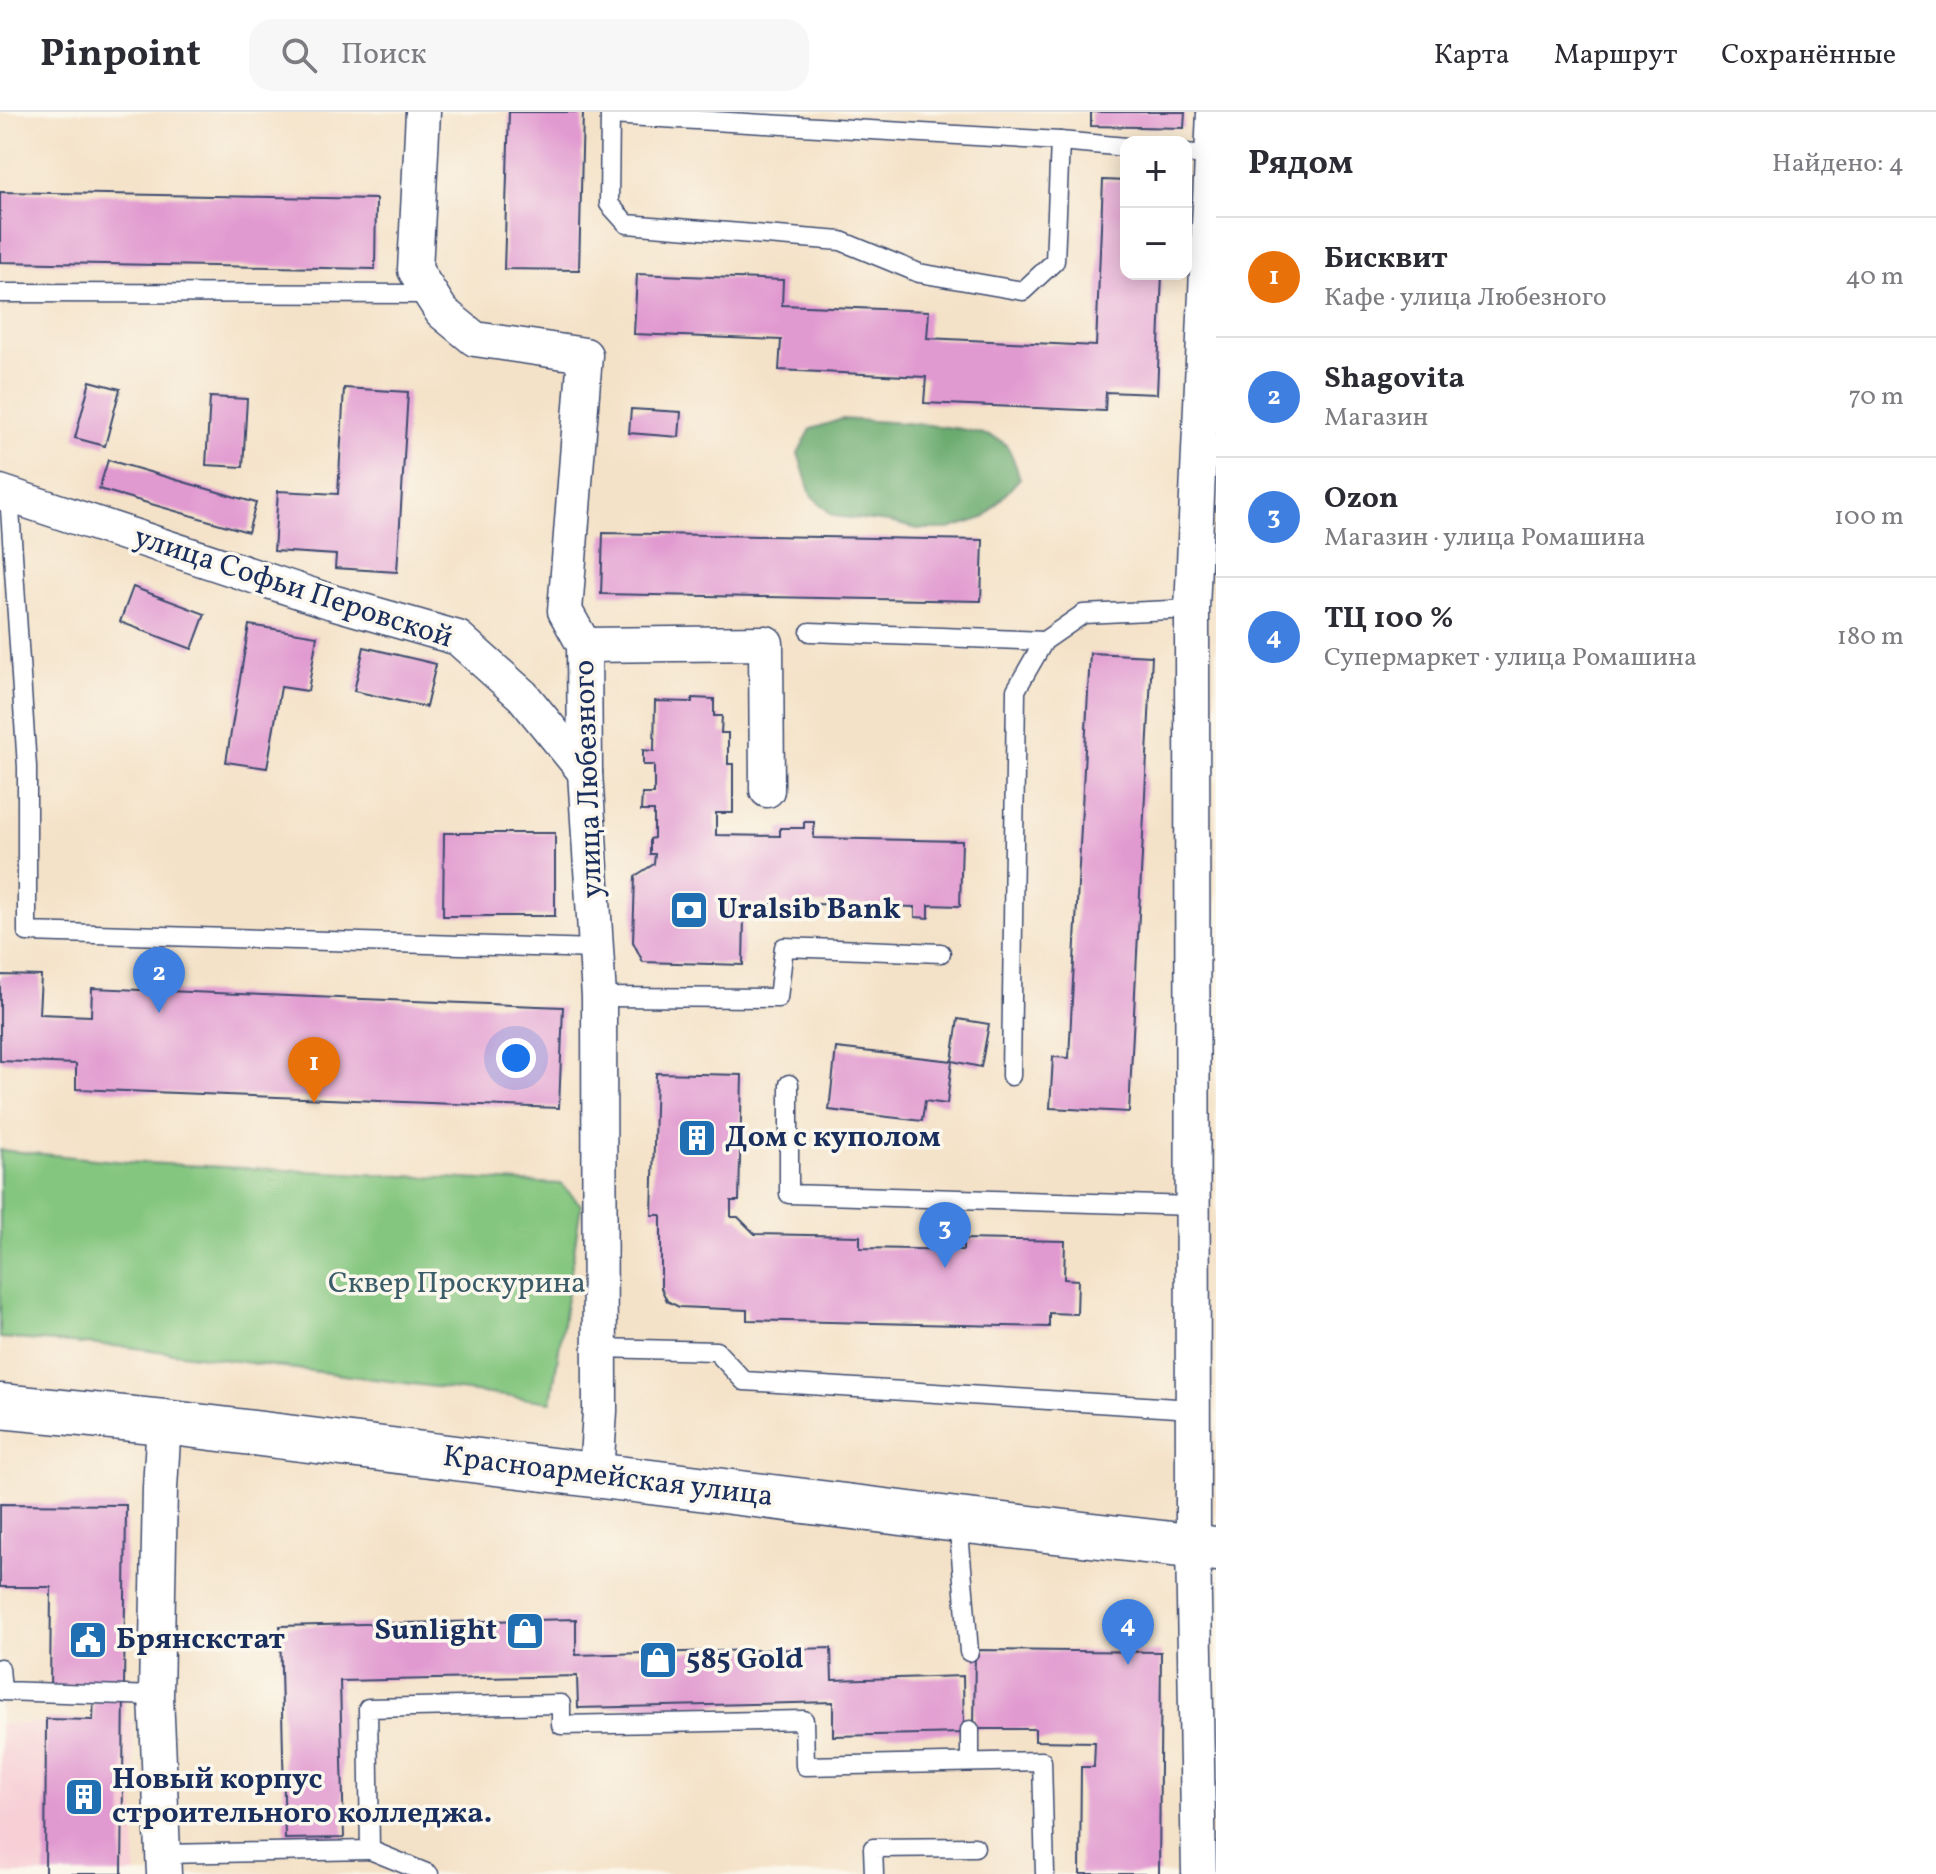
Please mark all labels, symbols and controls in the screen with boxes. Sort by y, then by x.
search box [249,19,809,91]
text: Pinpoint [40,29,201,82]
icon: search [277,33,321,77]
text: Поиск [341,34,427,76]
text: Карта [1434,36,1510,75]
text: Маршрут [1554,36,1677,75]
text: Сохранённые [1721,36,1896,75]
map controls [1120,136,1192,280]
button: + [1120,136,1192,208]
text: Рядом [1248,141,1353,188]
text: Найдено: 4 [1772,146,1904,182]
button: − [1120,208,1192,280]
text: Бисквит [1324,238,1448,280]
text: 1 [1269,259,1279,295]
text: 40 m [1845,259,1904,295]
text: Кафе · улица Любезного [1324,280,1607,316]
text: Shagovita [1324,358,1465,400]
text: 2 [1267,379,1281,415]
text: 70 m [1849,379,1904,415]
text: Магазин [1324,400,1428,436]
text: Ozon [1324,478,1398,520]
text: 3 [1267,499,1281,535]
text: 100 m [1834,499,1904,535]
street label: улица Софьи Перовской [128,517,458,659]
text: Магазин · улица Ромашина [1324,520,1646,556]
text: ТЦ 100 % [1324,598,1455,640]
text: 4 [1266,619,1282,655]
text: 180 m [1837,619,1904,655]
text: Супермаркет · улица Ромашина [1324,640,1697,676]
street label: улица Любезного [564,659,614,899]
bank icon: Uralsib Bank [668,889,710,931]
place label: Uralsib Bank [717,889,901,931]
pin: 2 [133,947,185,1013]
pin: 1 [288,1037,340,1103]
your location [496,1038,536,1078]
building icon: Дом с куполом [676,1117,718,1159]
place label: Дом с куполом [725,1117,941,1159]
pin: 3 [919,1202,971,1268]
park label: Сквер Проскурина [328,1263,586,1305]
street label: Красноармейская улица [440,1436,776,1518]
pin: 4 [1102,1599,1154,1665]
place label: Sunlight [374,1610,497,1652]
shop icon: Sunlight [504,1610,546,1652]
public building icon: Брянскстат [67,1619,109,1661]
place label: Брянскстат [116,1619,286,1661]
shop icon: 585 Gold [637,1639,679,1681]
place label: 585 Gold [686,1639,804,1681]
place label: Новый корпус строительного колледжа. [112,1759,492,1835]
building icon: Новый корпус строительного колледжа. [63,1776,105,1818]

